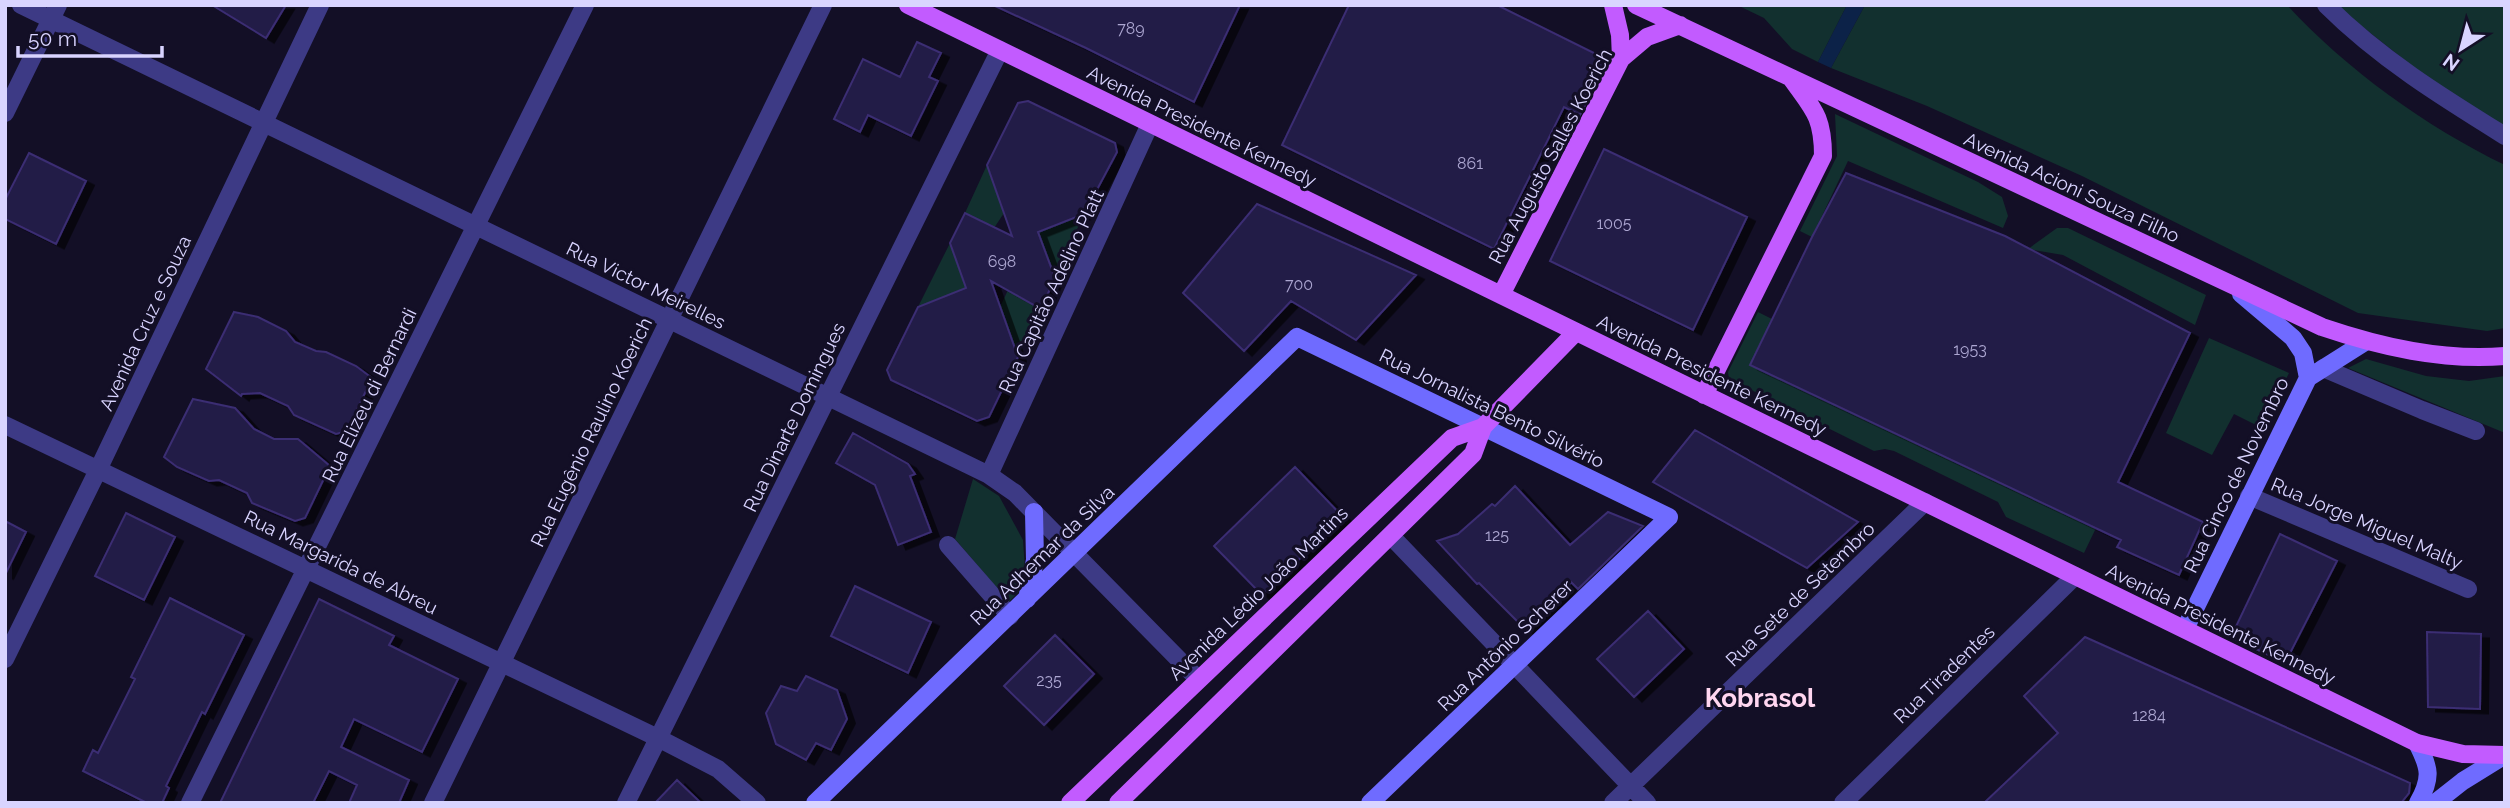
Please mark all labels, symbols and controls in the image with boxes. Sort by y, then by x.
scale bar [18,14,161,58]
north arrow [2426,14,2496,84]
house number: 789 [1117,19,1145,38]
text: 50 m [28,26,77,51]
street label: Rua Augusto Salles Koerich [1484,45,1616,267]
text: N [2439,50,2463,76]
street label: Avenida Presidente Kennedy [1084,61,1320,191]
street label: Avenida Acioni Souza Filho [1961,127,2183,247]
house number: 861 [1457,154,1483,173]
street label: Rua Capitão Adelino Platt [994,185,1108,396]
house number: 1005 [1596,214,1632,233]
street label: Avenida Cruz e Souza [95,232,195,414]
street label: Rua Victor Meirelles [563,237,729,333]
house number: 698 [988,252,1016,271]
house number: 700 [1285,275,1313,294]
street label: Rua Elizeu di Bernardi [317,304,421,486]
street label: Avenida Presidente Kennedy [1594,310,1830,440]
street label: Rua Eugênio Raulino Koerich [526,314,656,550]
street label: Rua Dinarte Domingues [739,319,849,515]
house number: 1953 [1953,340,1987,359]
street label: Rua Jornalista Bento Silvério [1376,344,1608,472]
street label: Rua Cinco de Novembro [2179,374,2293,576]
street label: Rua Jorge Miguel Malty [2268,473,2466,573]
street label: Rua Adhemar da Silva [966,481,1118,629]
street label: Avenida Lédio João Martins [1164,502,1352,684]
street label: Rua Margarida de Abreu [241,506,441,618]
street label: Rua Sete de Setembro [1721,517,1879,671]
house number: 125 [1485,526,1509,545]
street label: Avenida Presidente Kennedy [2103,559,2339,689]
street label: Rua Antônio Scherer [1433,575,1577,715]
street label: Rua Tiradentes [1889,620,1999,728]
house number: 235 [1036,671,1062,690]
district label: Kobrasol [1705,683,1816,713]
house number: 1284 [2132,706,2166,725]

